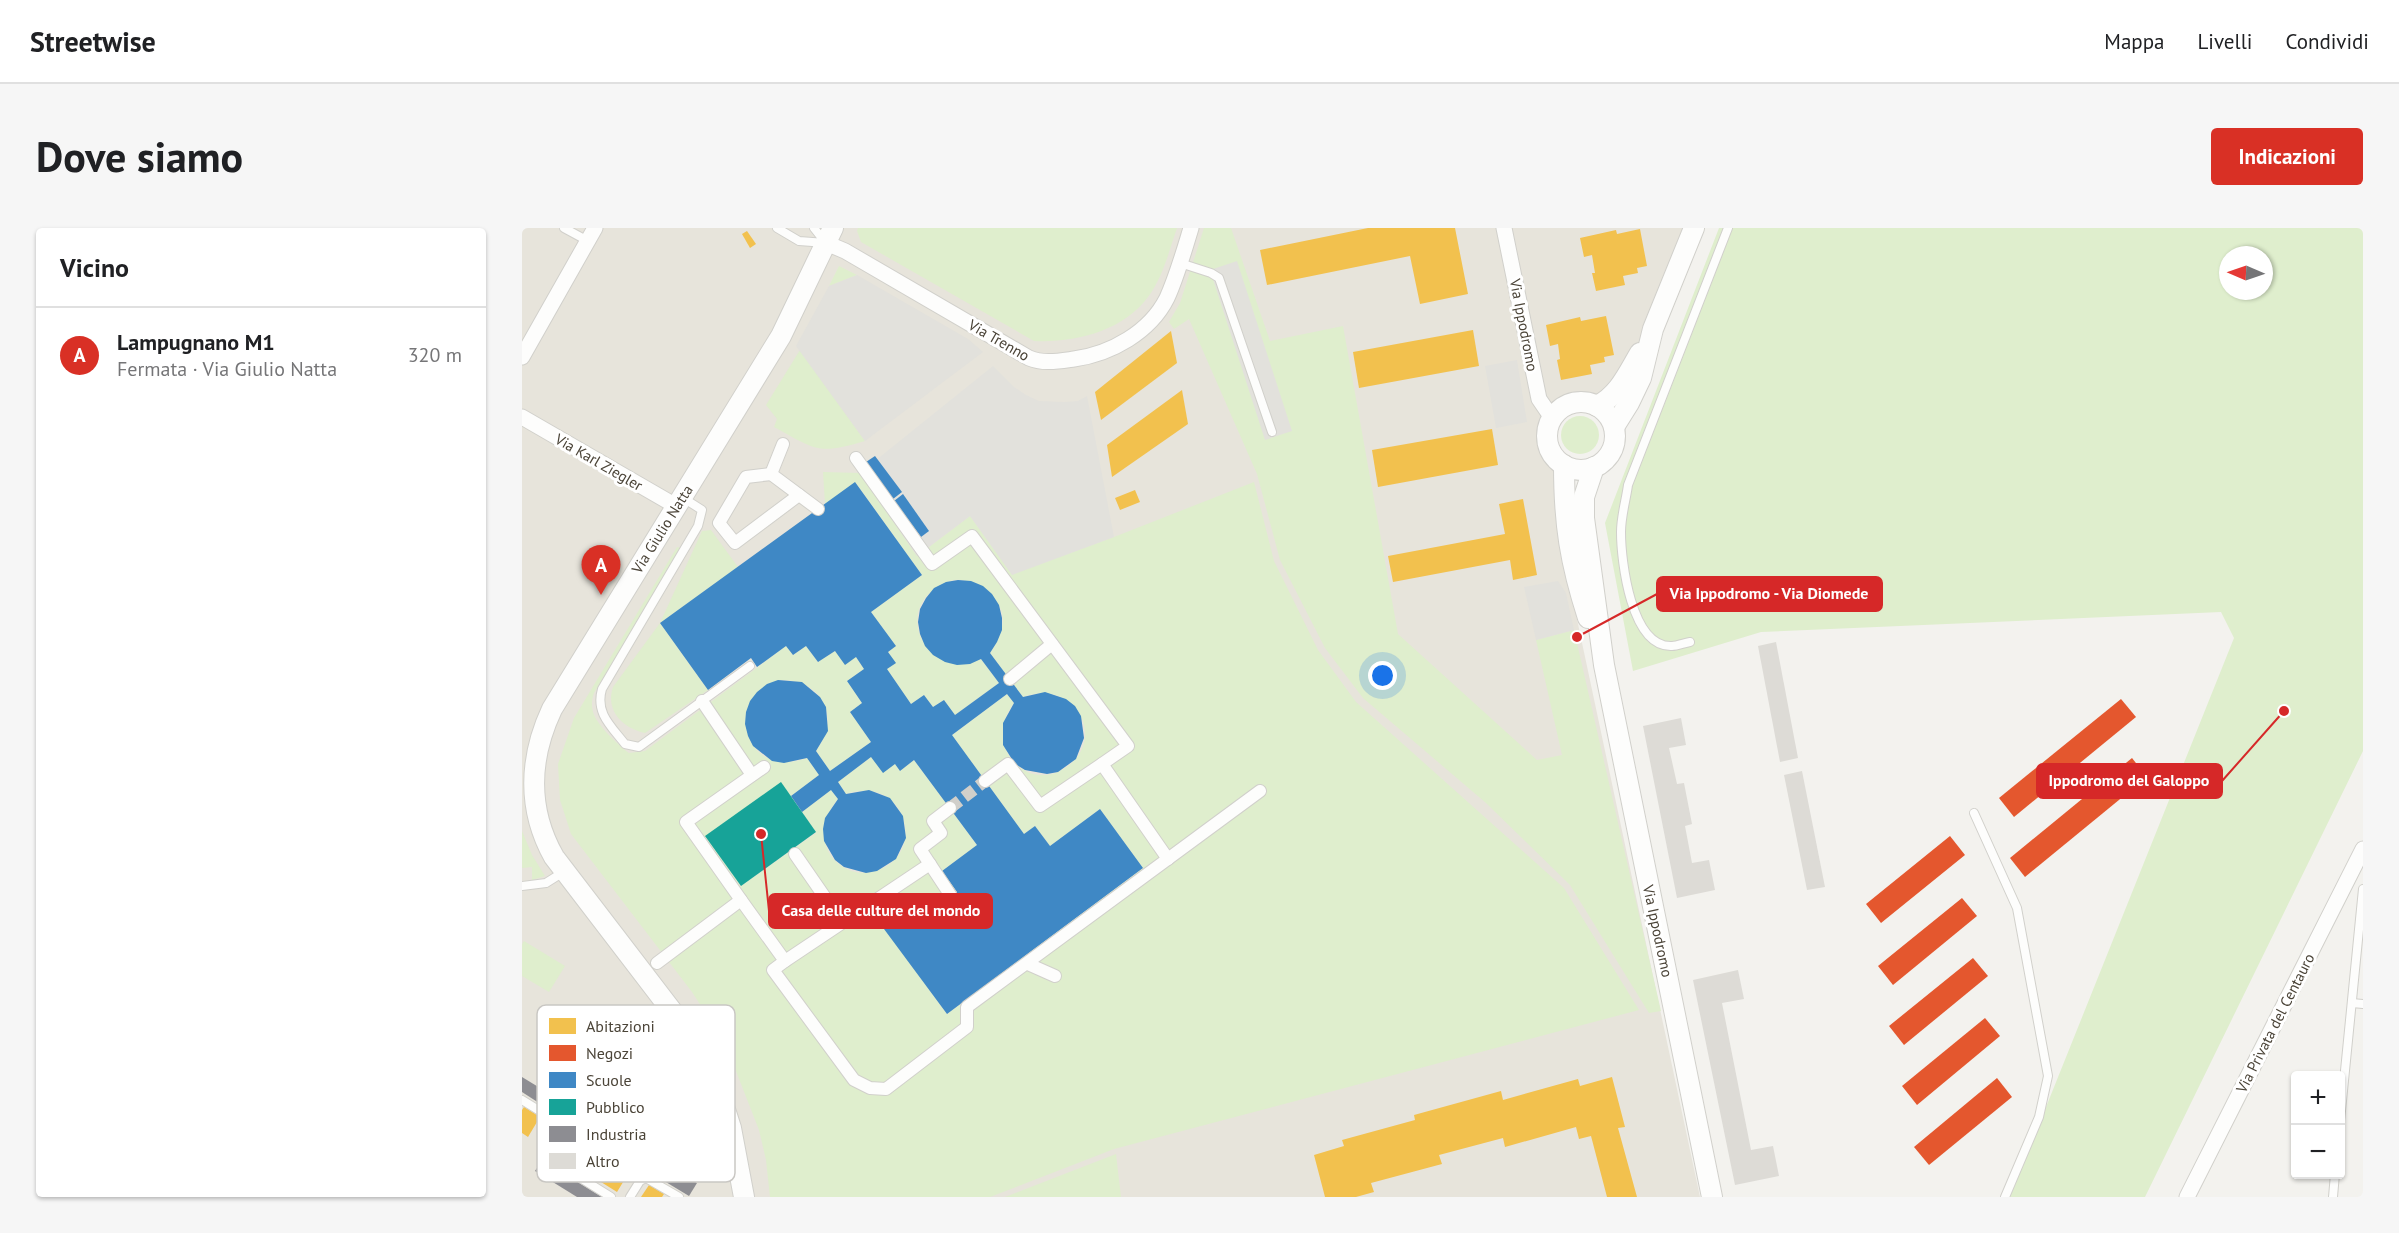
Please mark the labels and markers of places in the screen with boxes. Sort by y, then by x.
pin: A [582,546,620,595]
callout: Via Ippodromo - Via Diomede [1657,577,1882,611]
callout: Ippodromo del Galoppo [2037,764,2222,798]
callout: Casa delle culture del mondo [769,894,992,928]

